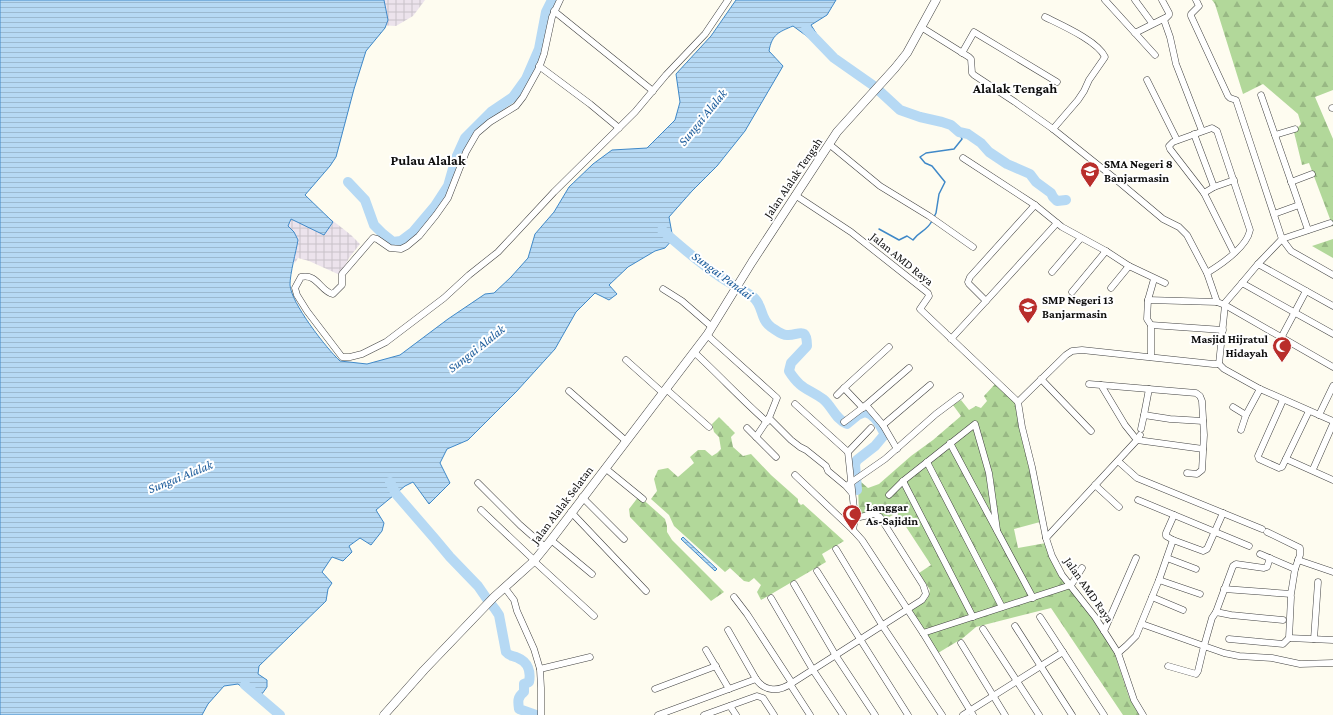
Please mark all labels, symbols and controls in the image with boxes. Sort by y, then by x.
district label: Alalak Tengah [972,80,1057,96]
water label: Sungai Alalak [675,85,731,149]
street label: Jalan Alalak Tengah [760,135,825,222]
district label: Pulau Alalak [391,152,466,168]
place label: SMA Negeri 8 Banjarmasin [1104,157,1173,185]
school or university icon: SMA Negeri 8 Banjarmasin [1079,160,1101,188]
street label: Jalan AMD Raya [867,229,937,289]
water label: Sungai Pandai [689,248,756,303]
place label: SMP Negeri 13 Banjarmasin [1042,293,1114,321]
school or university icon: SMP Negeri 13 Banjarmasin [1017,296,1039,324]
water label: Sungai Alalak [445,321,509,375]
place label: Masjid Hijratul Hidayah [1191,332,1269,360]
mosque icon: Masjid Hijratul Hidayah [1271,335,1293,363]
water label: Sungai Alalak [146,456,216,496]
street label: Jalan Alalak Selatan [527,463,596,548]
place label: Langgar As-Sajidin [865,500,918,528]
mosque icon: Langgar As-Sajidin [841,503,863,531]
street label: Jalan AMD Raya [1061,554,1117,626]

